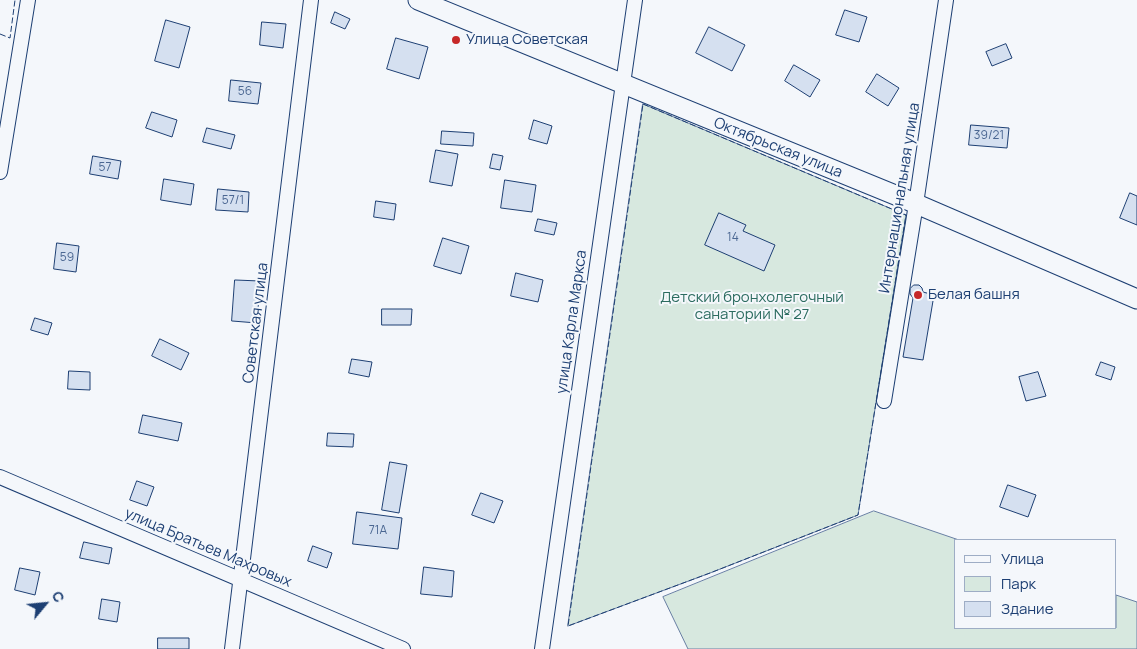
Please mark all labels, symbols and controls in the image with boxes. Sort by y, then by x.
place label: Улица Советская [466,31,588,49]
marker: Улица Советская [450,34,462,46]
house number: 56 [238,85,252,99]
street label: Интернациональная улица [876,101,924,295]
street label: Октябрьская улица [711,114,845,182]
house number: 39/21 [974,129,1004,143]
house number: 57 [99,161,111,175]
house number: 57/1 [222,194,244,208]
house number: 14 [727,231,739,245]
street label: улица Карла Маркса [553,249,591,395]
house number: 59 [60,251,74,265]
street label: Советская улица [240,262,272,384]
place label: Белая башня [928,286,1020,304]
park label: Детский бронхолегочный санаторий № 27 [660,289,844,324]
marker: Белая башня [912,289,924,301]
street label: улица Братьев Махровых [122,505,294,591]
house number: 71А [369,524,387,538]
legend [954,539,1117,629]
text: Улица [1001,548,1044,569]
text: Парк [1001,573,1036,594]
north arrow [20,579,70,629]
text: С [48,588,70,606]
text: Здание [1001,598,1053,619]

